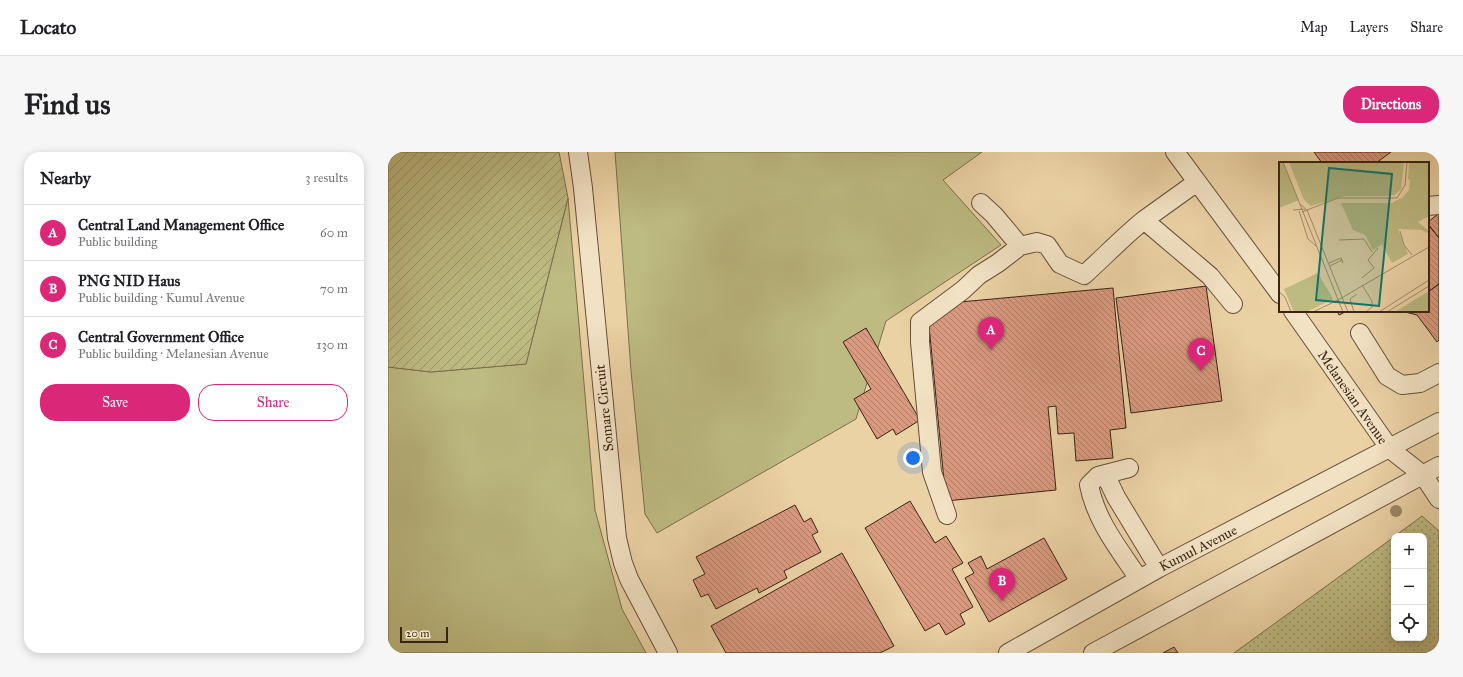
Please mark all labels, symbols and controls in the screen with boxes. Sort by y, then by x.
text: Locato [20,16,76,39]
text: Map [1300,19,1328,36]
text: Layers [1350,19,1388,36]
text: Share [1410,19,1443,36]
button: Directions [1343,86,1439,123]
text: Find us [24,87,110,122]
inset map [1279,162,1429,312]
text: Nearby [40,168,91,189]
text: 3 results [305,170,348,186]
text: Central Land Management Office [78,216,284,234]
text: A [49,225,57,241]
text: 60 m [320,225,348,241]
text: Public building [78,234,157,250]
text: PNG NID Haus [78,272,180,290]
text: B [49,281,57,297]
text: 70 m [320,281,348,297]
text: Public building · Kumul Avenue [78,290,245,306]
pin: A [978,317,1004,350]
text: Central Government Office [78,328,244,346]
text: C [49,337,57,353]
text: 130 m [316,337,348,353]
pin: C [1188,338,1214,371]
text: Public building · Melanesian Avenue [78,346,269,362]
street label: Melanesian Avenue [1314,347,1391,448]
street label: Somare Circuit [591,363,618,452]
button: Save [40,384,190,421]
button: Share [198,384,348,421]
your location [903,448,923,468]
street label: Kumul Avenue [1156,521,1240,575]
map controls [1391,533,1427,641]
button: + [1391,533,1427,569]
pin: B [989,568,1015,601]
button: − [1391,569,1427,605]
button: locate [1391,605,1427,641]
scale bar [400,625,448,644]
text: 20 m [406,627,429,640]

